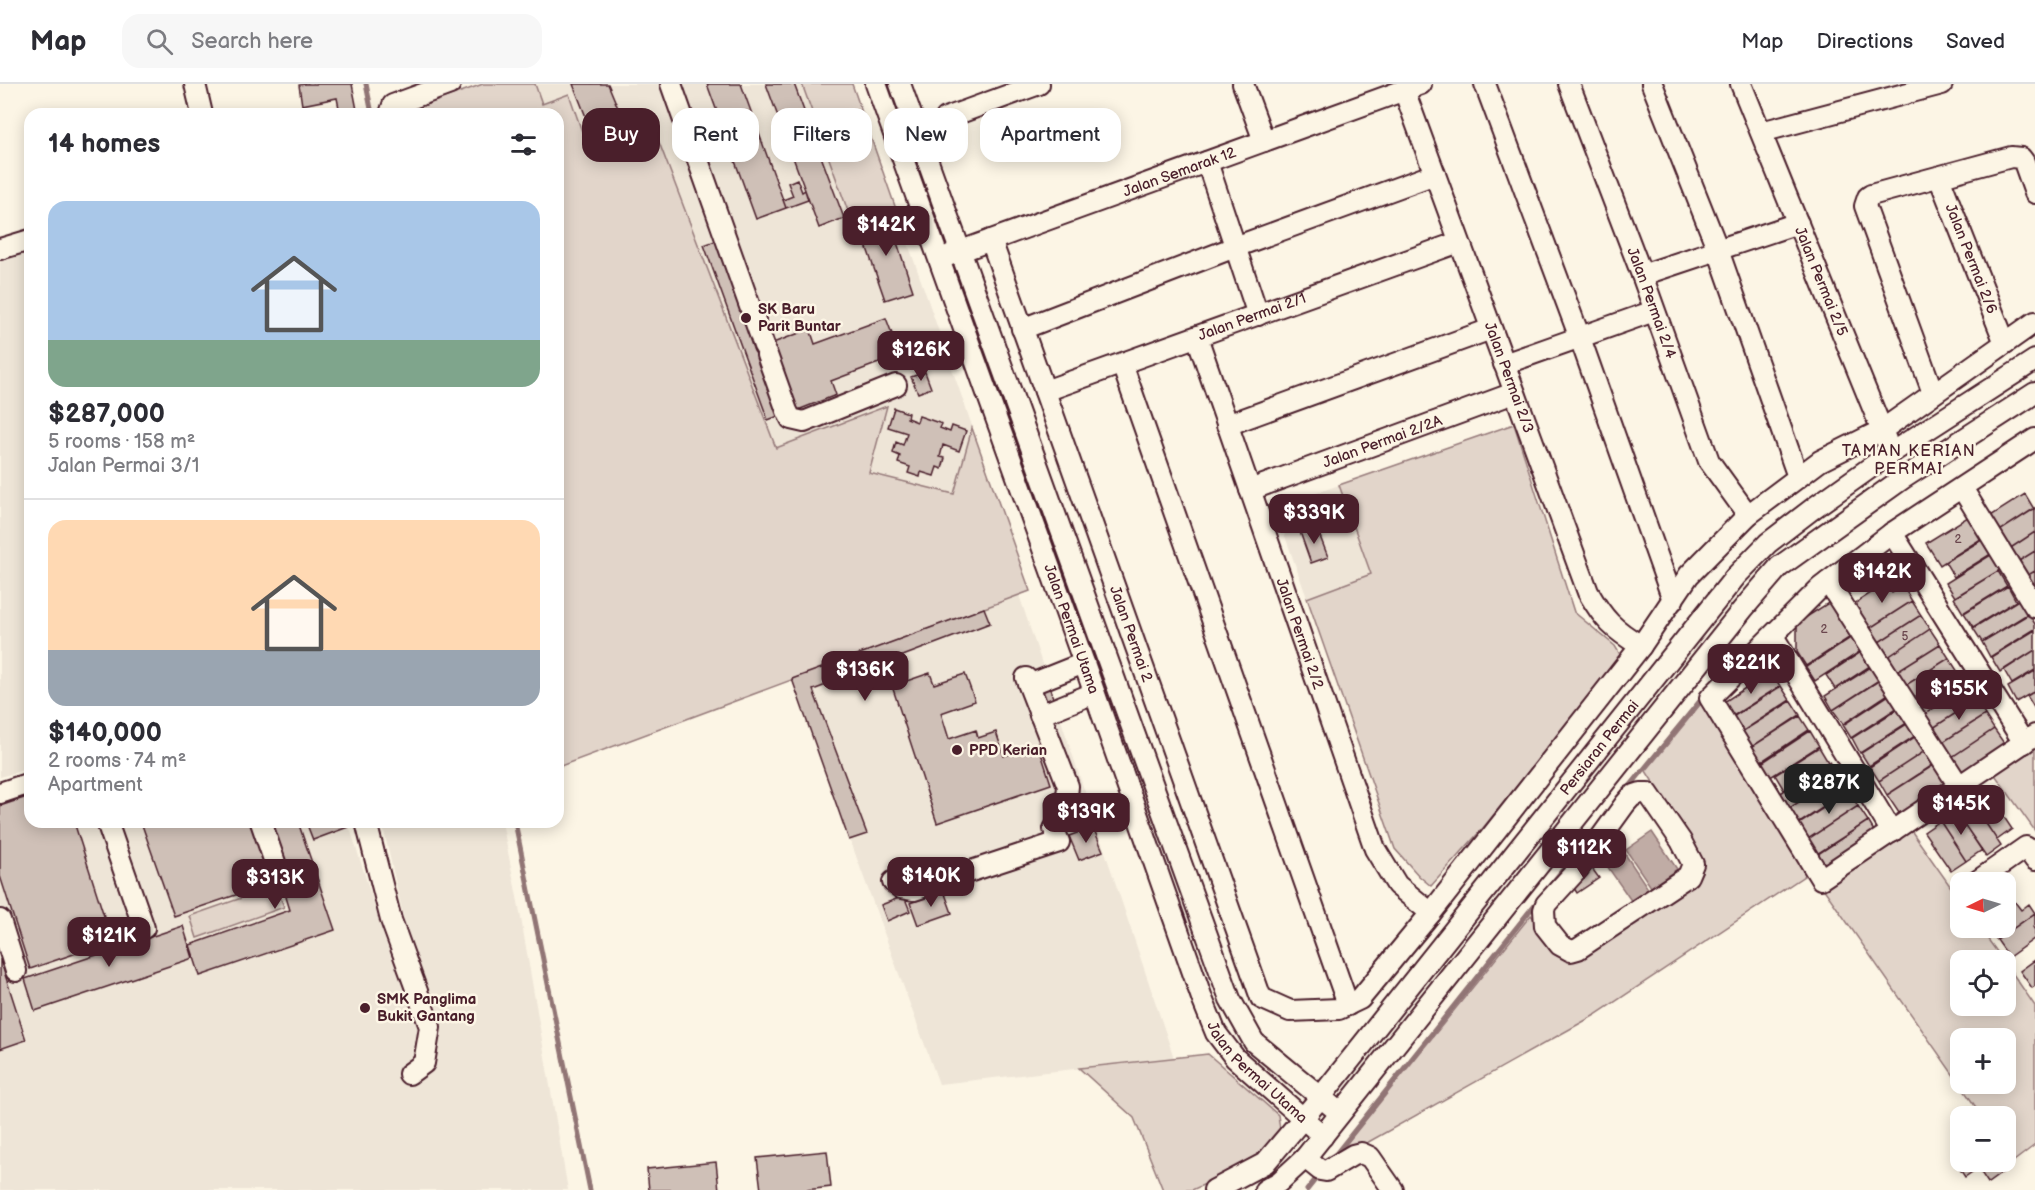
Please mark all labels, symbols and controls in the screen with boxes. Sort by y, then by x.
search box [122,14,542,68]
text: Map [30,25,86,58]
icon: search [143,25,176,58]
text: Search here [191,28,313,55]
text: Map [1741,29,1784,54]
text: Directions [1817,29,1913,54]
text: Saved [1946,29,2005,54]
chip: Buy [582,108,660,162]
chip: Rent [672,108,759,162]
chip: Filters [771,108,872,162]
chip: New [884,108,968,162]
chip: Apartment [980,108,1121,162]
icon: filters [507,128,540,161]
text: 14 homes [48,129,160,160]
street label: Jalan Semarak 12 [1120,143,1238,201]
street label: Jalan Permai 2/6 [1941,201,2002,317]
pin: $142K [844,206,928,257]
text: $142K [857,213,915,237]
street label: Jalan Permai 2/5 [1791,224,1852,339]
icon: home [240,240,348,348]
street label: Jalan Permai 2/4 [1623,245,1681,361]
street label: Jalan Permai 2/1 [1195,288,1309,345]
place label: SK Baru Parit Buntar [758,300,842,336]
marker: SK Baru Parit Buntar [739,311,753,325]
street label: Jalan Permai 2/3 [1480,319,1538,435]
pin: $126K [879,331,963,382]
text: $126K [891,338,951,362]
text: $287,000 [48,399,165,430]
street label: Jalan Permai 2/2A [1320,411,1445,472]
text: 5 rooms · 158 m² [48,430,195,454]
district label: TAMAN KERIAN PERMAI [1842,442,1976,479]
text: Jalan Permai 3/1 [48,454,200,478]
pin: $339K [1272,494,1356,545]
text: $339K [1283,501,1345,525]
house number: 2 [1954,532,1962,547]
pin: $142K [1840,553,1924,604]
icon: home [240,559,348,667]
text: $142K [1853,560,1911,584]
street label: Jalan Permai Utama [1040,561,1104,696]
street label: Jalan Permai 2/2 [1272,575,1328,692]
street label: Jalan Permai 2 [1105,583,1157,685]
house number: 2 [1820,622,1828,637]
house number: 5 [1902,629,1909,644]
pin: $221K [1709,644,1793,695]
pin: $136K [823,651,907,702]
text: $221K [1722,651,1780,675]
text: $136K [836,658,895,682]
pin: $155K [1917,670,2001,721]
text: $155K [1930,677,1988,701]
street label: Persiaran Permai [1556,696,1643,799]
text: $140,000 [48,718,162,749]
place label: PPD Kerian [969,741,1047,760]
marker: PPD Kerian [950,743,964,757]
text: 2 rooms · 74 m² [48,749,186,773]
pin: $287K [1787,764,1871,815]
text: $287K [1798,771,1860,795]
text: Apartment [48,773,143,797]
pin: $145K [1919,785,2003,836]
text: $145K [1932,792,1990,816]
pin: $139K [1044,793,1128,844]
text: $139K [1057,800,1115,824]
pin: $112K [1542,829,1626,880]
text: $112K [1556,836,1612,860]
pin: $140K [889,857,973,908]
pin: $313K [233,859,317,910]
text: $140K [901,864,961,888]
text: $313K [246,866,304,890]
north arrow [1950,872,2016,938]
map controls [1950,872,2016,1172]
pin: $121K [67,917,151,968]
text: $121K [81,924,137,948]
button: locate [1950,950,2016,1016]
place label: SMK Panglima Bukit Gantang [377,990,476,1026]
marker: SMK Panglima Bukit Gantang [358,1001,372,1015]
street label: Jalan Permai Utama [1203,1019,1311,1127]
button: + [1950,1028,2016,1094]
button: − [1950,1106,2016,1172]

